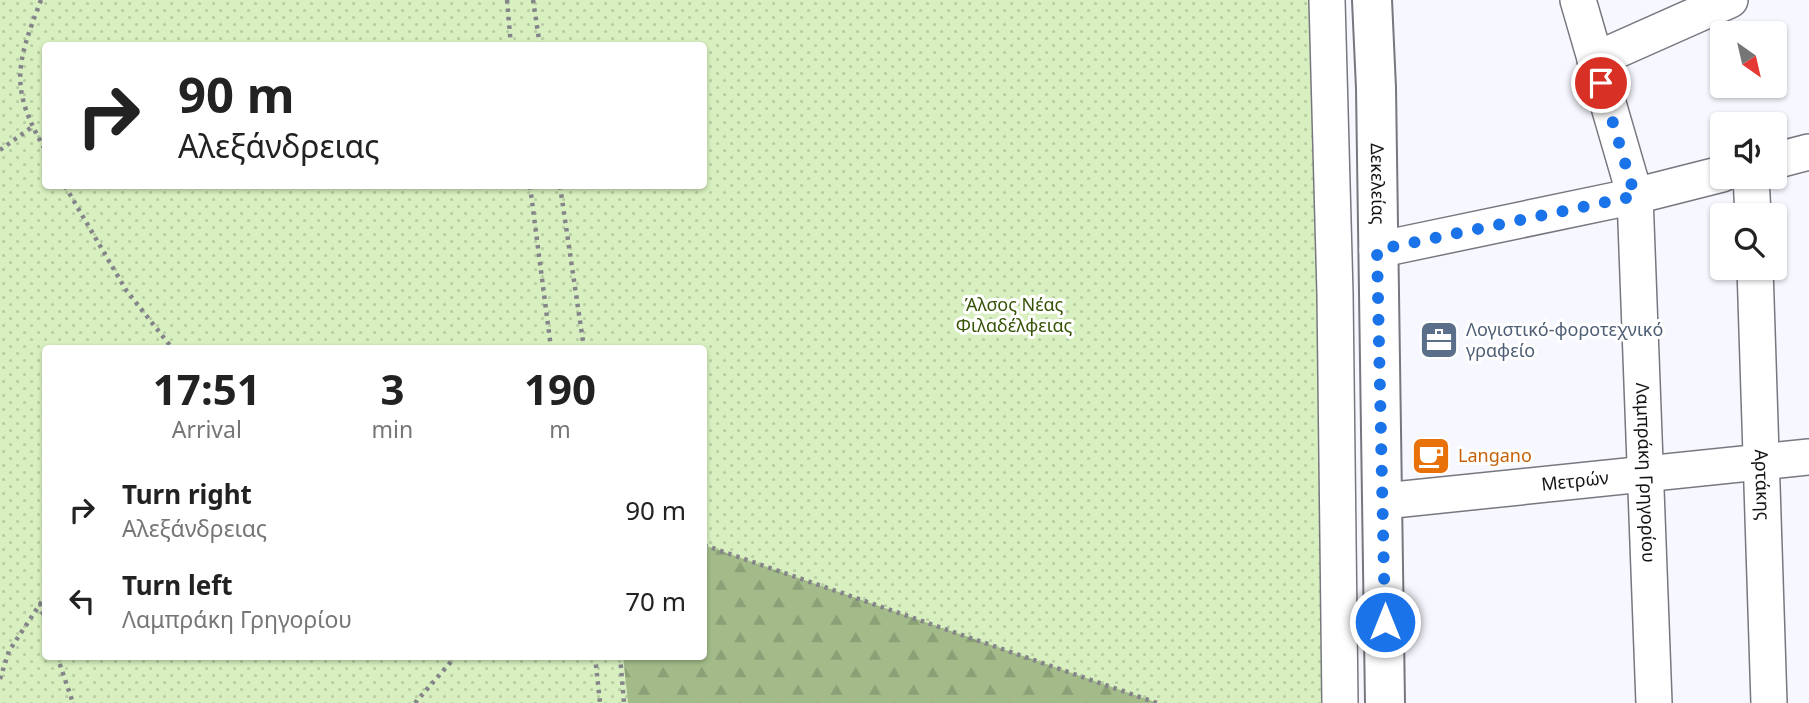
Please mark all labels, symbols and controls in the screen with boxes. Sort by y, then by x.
north arrow [1710,21,1787,98]
map controls [1710,21,1787,280]
pin [1571,53,1631,113]
text: 90 m [178,61,295,127]
icon: arrive [1582,64,1620,102]
icon: right [63,70,154,161]
button: sound [1710,112,1787,189]
text: Αλεξάνδρειας [178,124,380,167]
street label: Δεκελείας [1366,143,1391,225]
button: search [1710,203,1787,280]
park label: Άλσος Νέας Φιλαδέλφειας [956,292,1072,337]
place label: Λογιστικό-φοροτεχνικό γραφείο [1466,317,1663,362]
office icon: Λογιστικό-φοροτεχνικό γραφείο [1418,319,1460,361]
text: 17:51 [153,360,261,417]
text: 3 [380,360,404,417]
text: 190 [524,360,596,417]
street label: Λαμπράκη Γρηγορίου [1631,382,1662,563]
text: Arrival [172,413,242,445]
text: min [372,413,413,445]
text: m [549,413,571,445]
cafe icon: Langano [1410,435,1452,477]
place label: Langano [1458,443,1532,467]
street label: Αρτάκης [1750,449,1776,521]
street label: Μετρών [1540,465,1610,496]
text: Turn right [122,476,252,512]
icon: right [63,491,101,529]
text: 90 m [625,492,686,528]
text: Αλεξάνδρειας [122,512,267,544]
text: Turn left [122,567,233,603]
icon: left [63,582,101,620]
text: 70 m [625,583,686,619]
position arrow [1348,585,1422,659]
text: Λαμπράκη Γρηγορίου [122,603,352,635]

